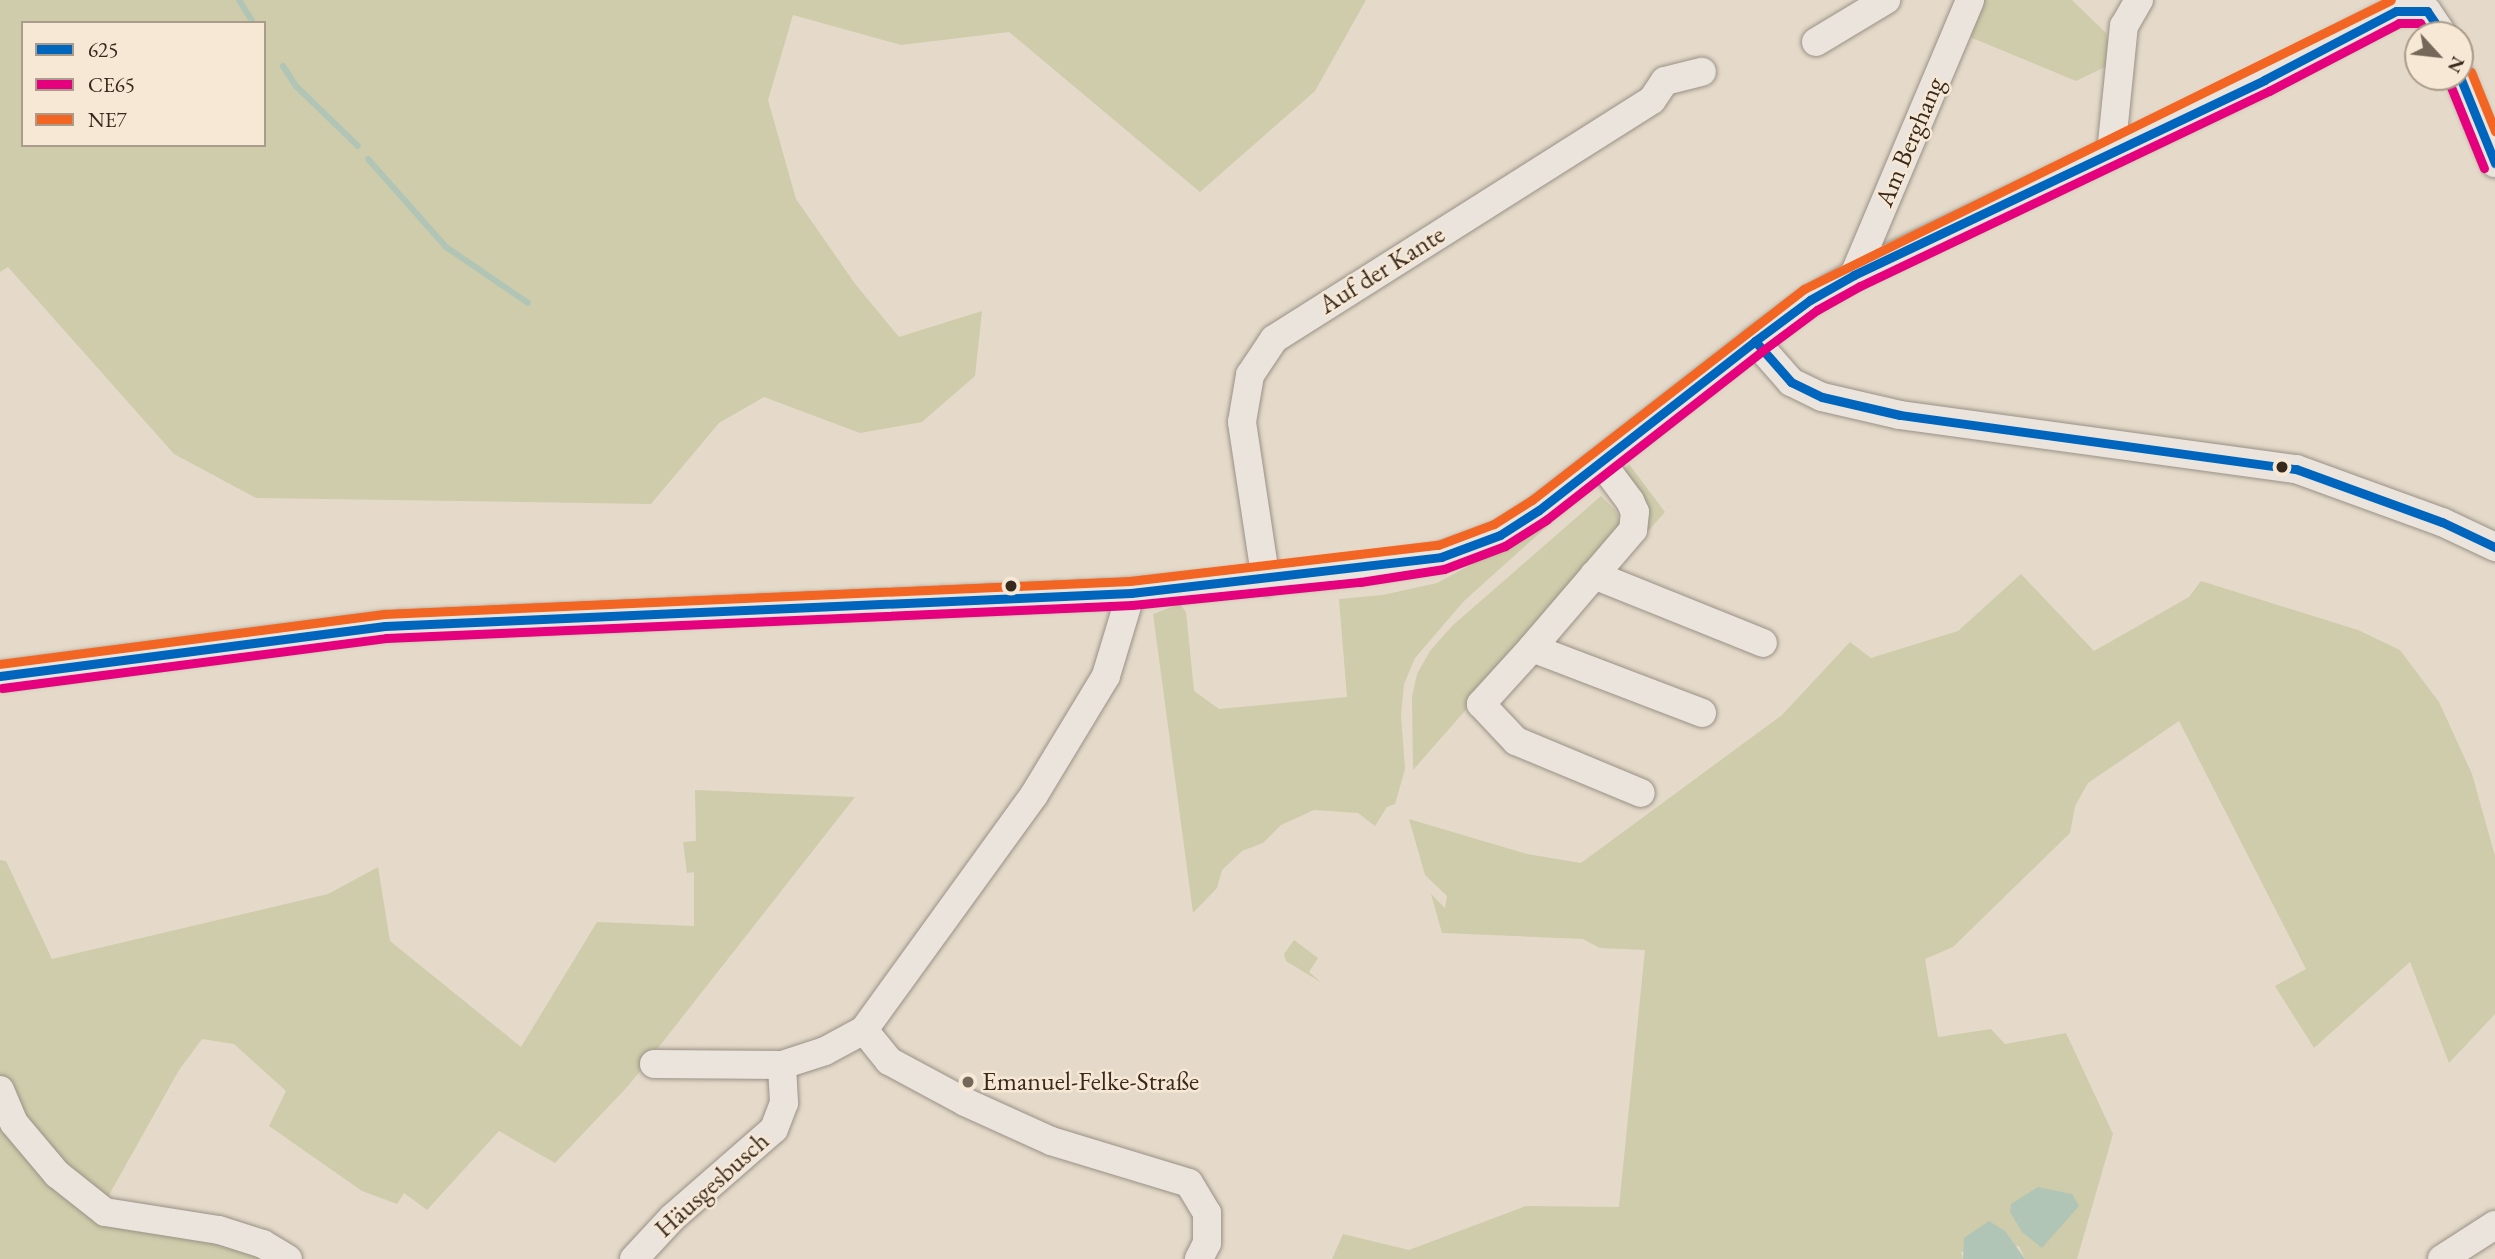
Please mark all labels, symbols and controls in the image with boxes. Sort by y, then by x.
legend [21,21,266,147]
north arrow [2404,21,2474,91]
text: 625 [88,36,118,63]
text: N [2442,52,2471,77]
text: CE65 [88,71,135,98]
street label: Am Berghang [1869,73,1951,211]
text: NE7 [88,106,127,133]
street label: Auf der Kante [1313,219,1451,321]
unlabelled marker [2275,460,2289,474]
unlabelled marker [1004,579,1018,593]
place label: Emanuel-Felke-Straße [982,1066,1199,1098]
marker: Emanuel-Felke-Straße [960,1074,976,1090]
street label: Häusgesbusch [648,1126,776,1244]

